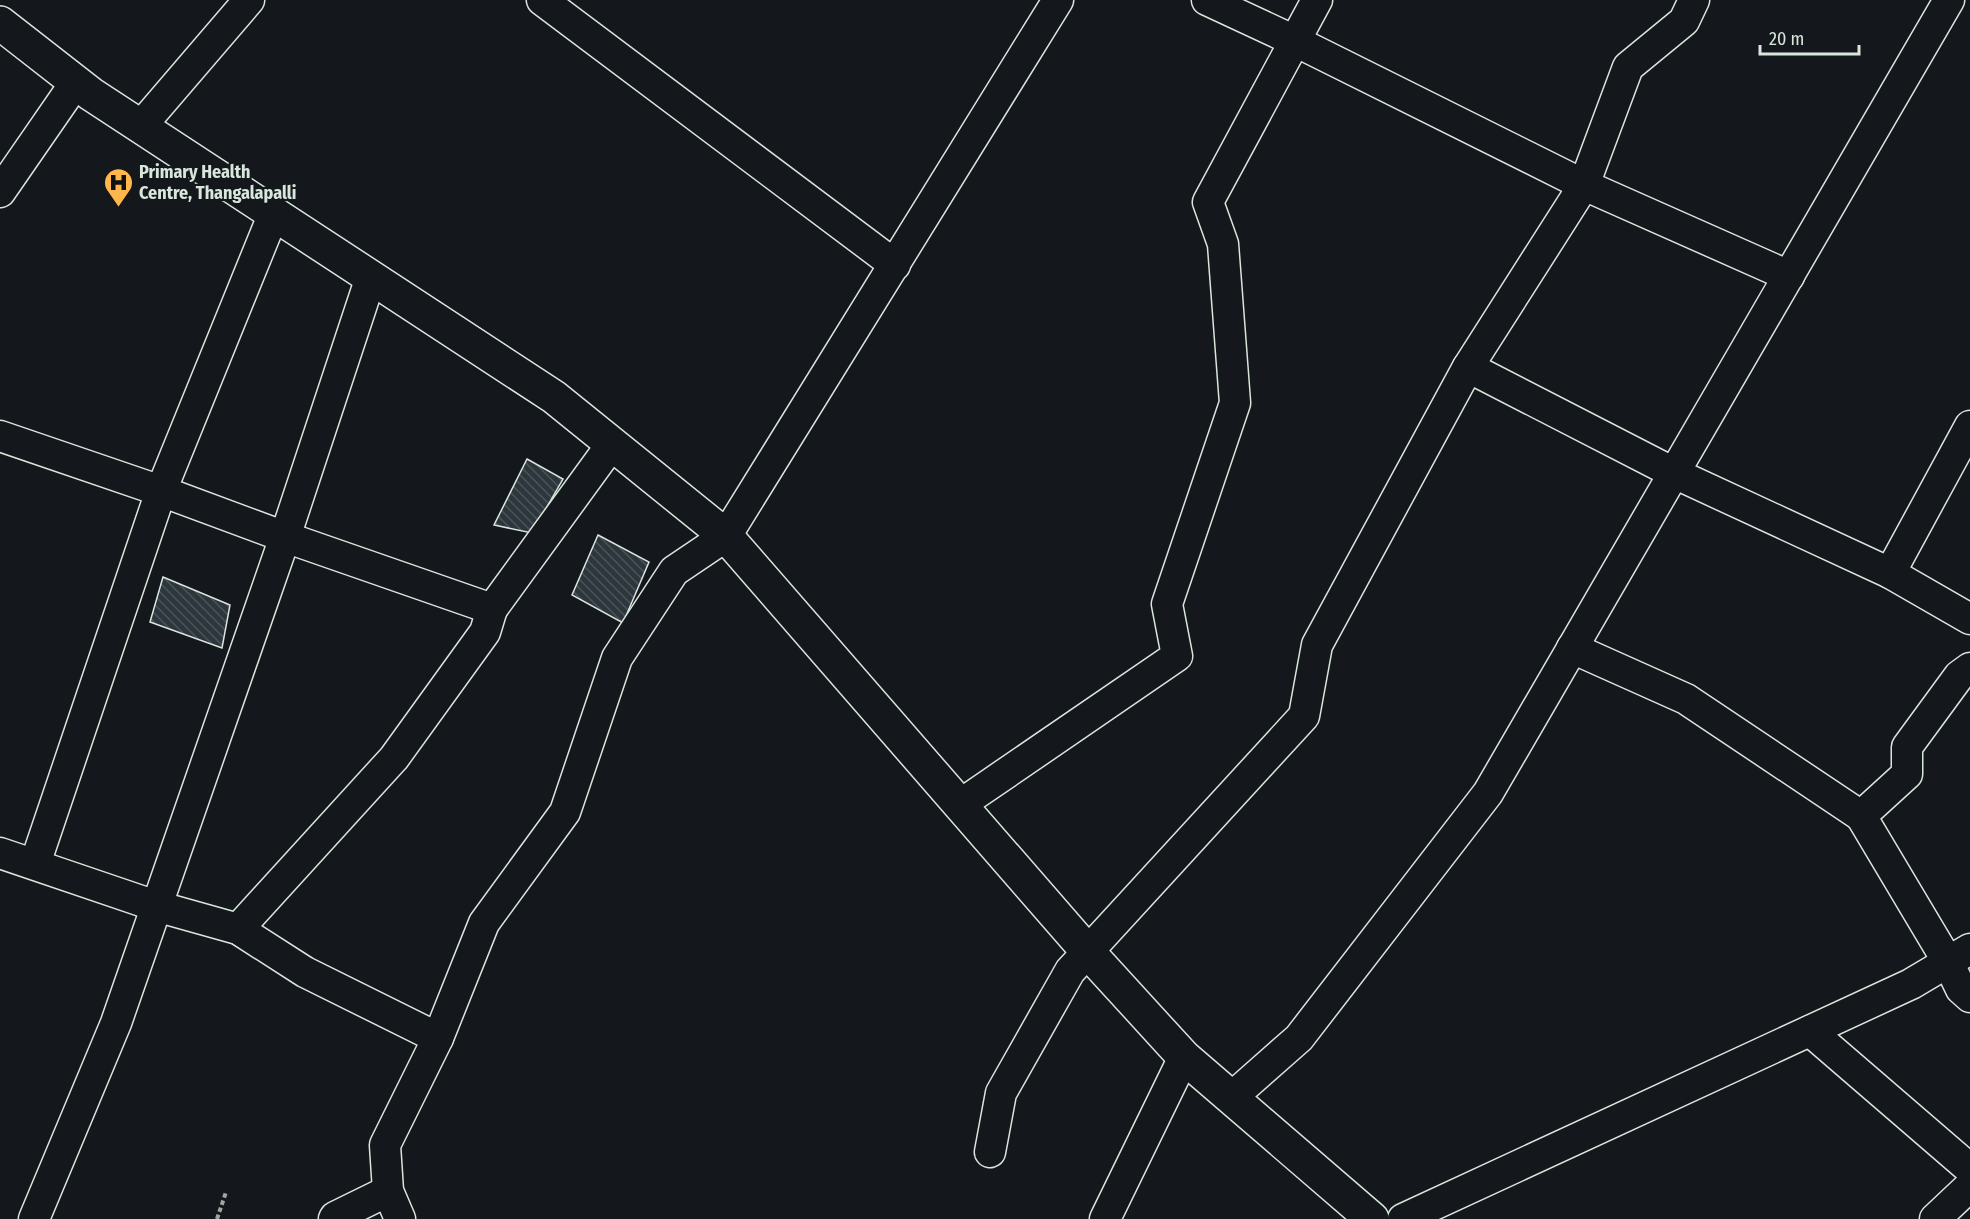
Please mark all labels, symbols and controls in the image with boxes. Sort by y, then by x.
scale bar [1760,18,1859,56]
text: 20 m [1769,28,1804,50]
place label: Primary Health Centre, Thangalapalli [139,161,296,204]
hospital icon: Primary Health Centre, Thangalapalli [102,166,134,208]

